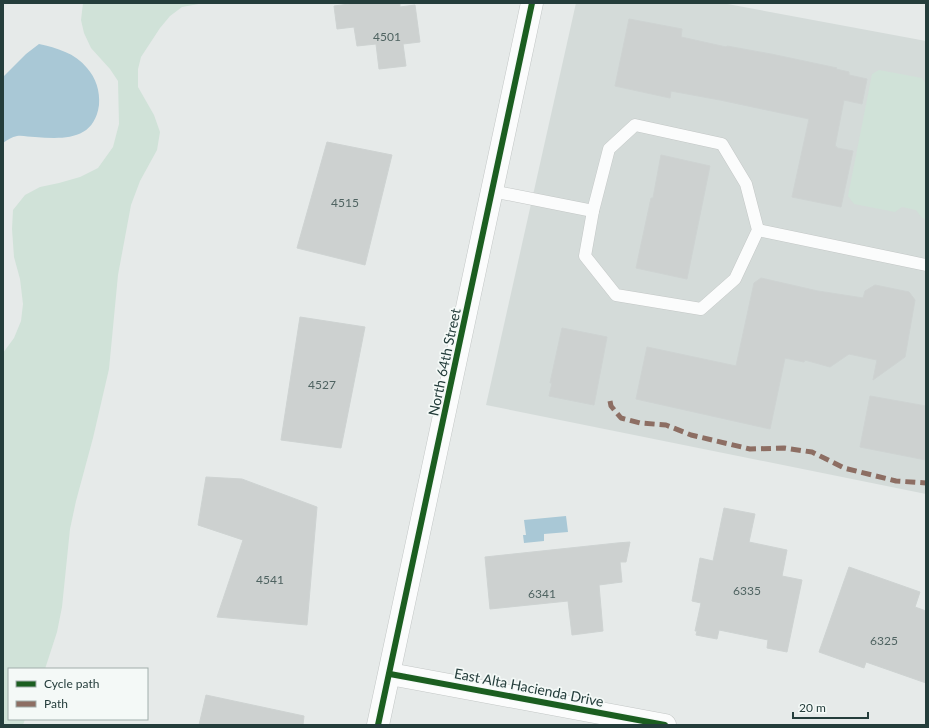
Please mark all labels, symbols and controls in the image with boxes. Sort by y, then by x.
house number: 4501 [373,29,401,44]
house number: 4515 [331,195,359,210]
street label: North 64th Street [424,307,464,417]
house number: 4527 [308,377,336,392]
house number: 4541 [256,572,284,587]
house number: 6335 [733,583,761,598]
house number: 6341 [528,586,556,601]
house number: 6325 [870,633,898,648]
street label: East Alta Hacienda Drive [453,664,605,710]
legend [8,668,148,720]
text: Cycle path [44,676,99,691]
scale bar [793,694,868,720]
text: Path [44,696,68,711]
text: 20 m [799,700,826,715]

